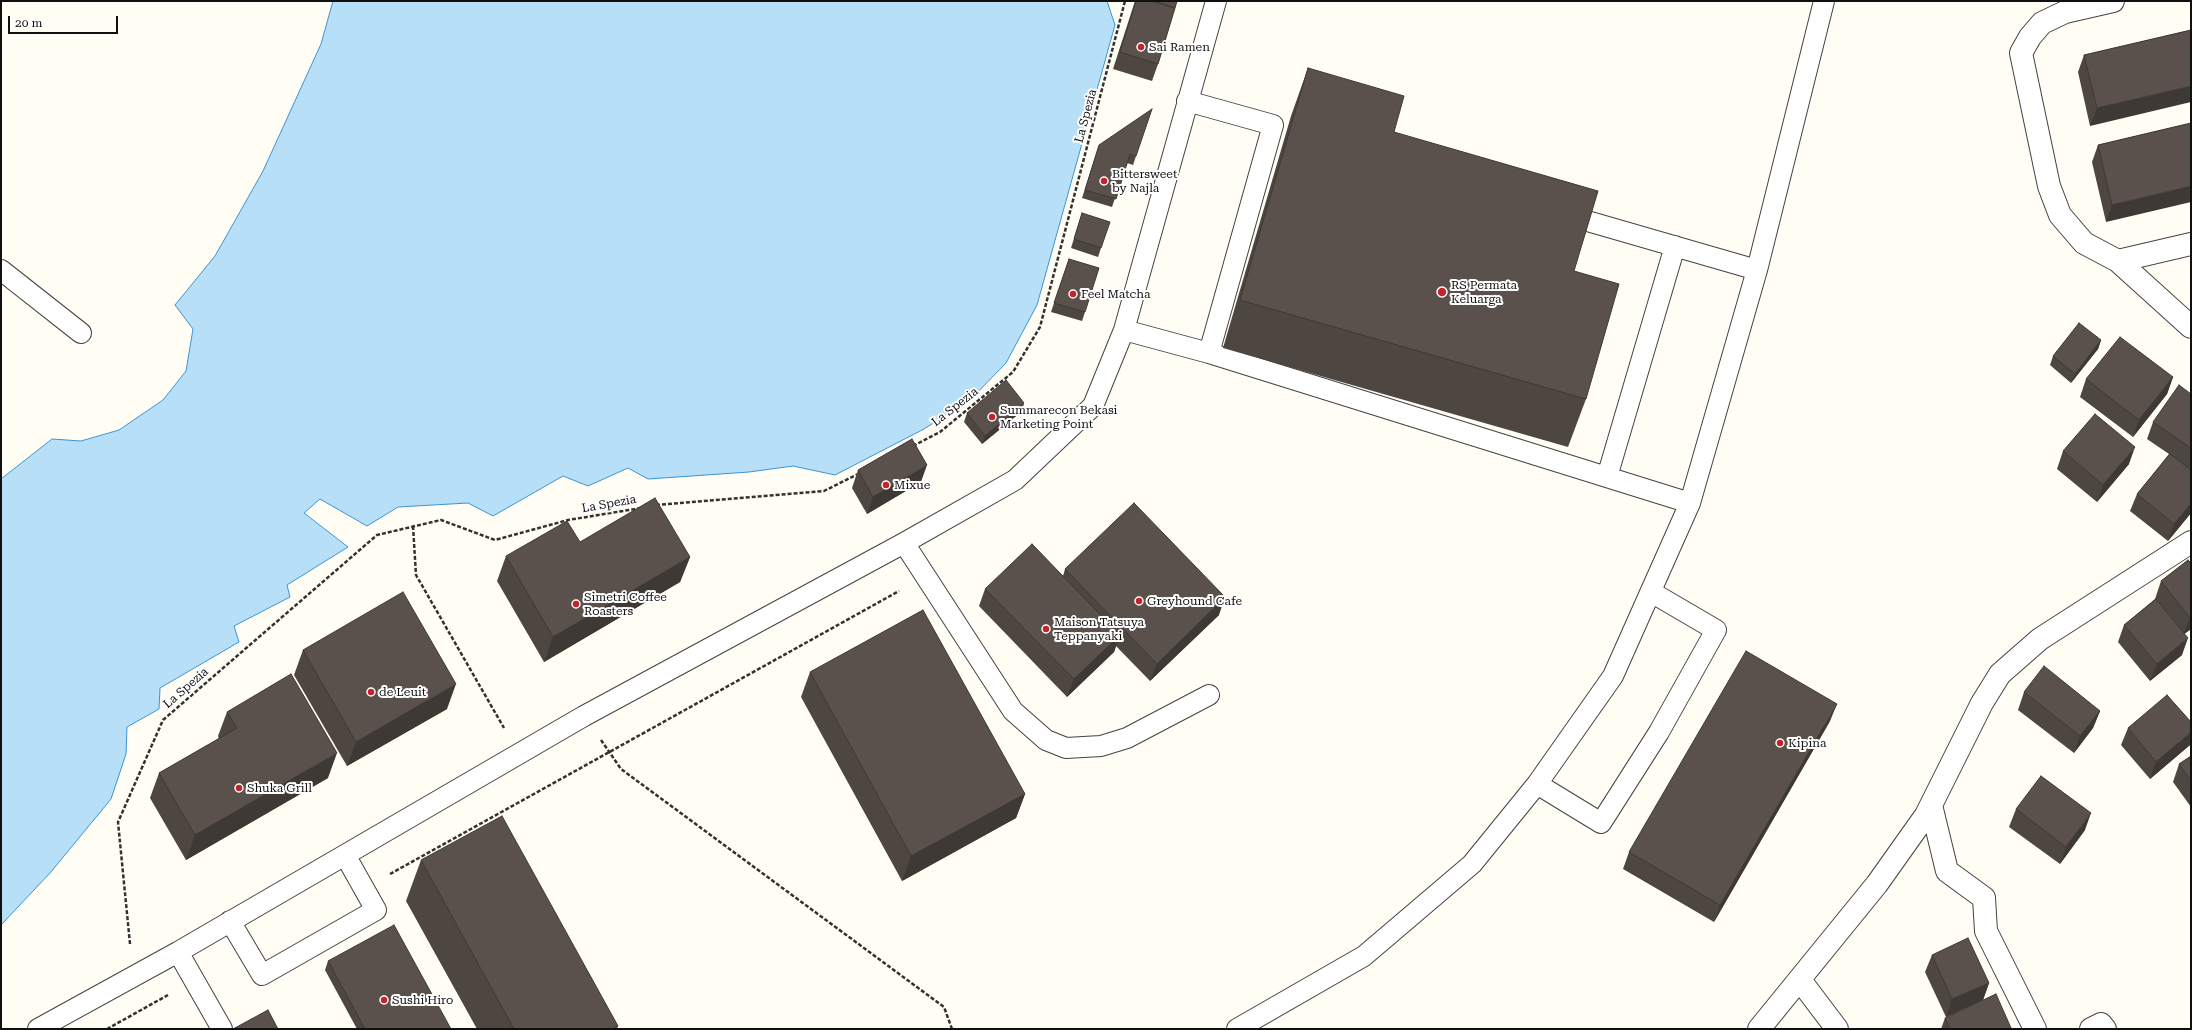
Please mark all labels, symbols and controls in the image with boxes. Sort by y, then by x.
scale bar [10,8,120,34]
text: 20 m [15,16,42,30]
place label: Sai Ramen [1149,40,1210,54]
marker: Sai Ramen [1136,42,1146,52]
street label: La Spezia [1072,88,1100,144]
place label: Bittersweet by Najla [1112,167,1177,195]
marker: Bittersweet by Najla [1099,176,1109,186]
place label: RS Permata Keluarga [1451,278,1517,306]
marker: RS Permata Keluarga [1436,286,1448,298]
place label: Feel Matcha [1081,287,1151,301]
marker: Feel Matcha [1068,289,1078,299]
street label: La Spezia [929,384,981,430]
place label: Summarecon Bekasi Marketing Point [1000,403,1117,431]
marker: Summarecon Bekasi Marketing Point [987,412,997,422]
place label: Mixue [894,478,930,492]
marker: Mixue [881,480,891,490]
street label: La Spezia [581,492,637,516]
place label: Simetri Coffee Roasters [584,590,667,618]
place label: Greyhound Cafe [1147,594,1242,608]
marker: Greyhound Cafe [1134,596,1144,606]
marker: Simetri Coffee Roasters [571,599,581,609]
place label: Maison Tatsuya Teppanyaki [1054,615,1144,643]
marker: Maison Tatsuya Teppanyaki [1041,624,1051,634]
street label: La Spezia [161,665,211,711]
place label: de Leuit [379,685,426,699]
marker: de Leuit [366,687,376,697]
place label: Kipina [1788,736,1826,750]
marker: Kipina [1775,738,1785,748]
place label: Shuka Grill [247,781,312,795]
marker: Shuka Grill [234,783,244,793]
place label: Sushi Hiro [392,993,453,1007]
marker: Sushi Hiro [379,995,389,1005]

